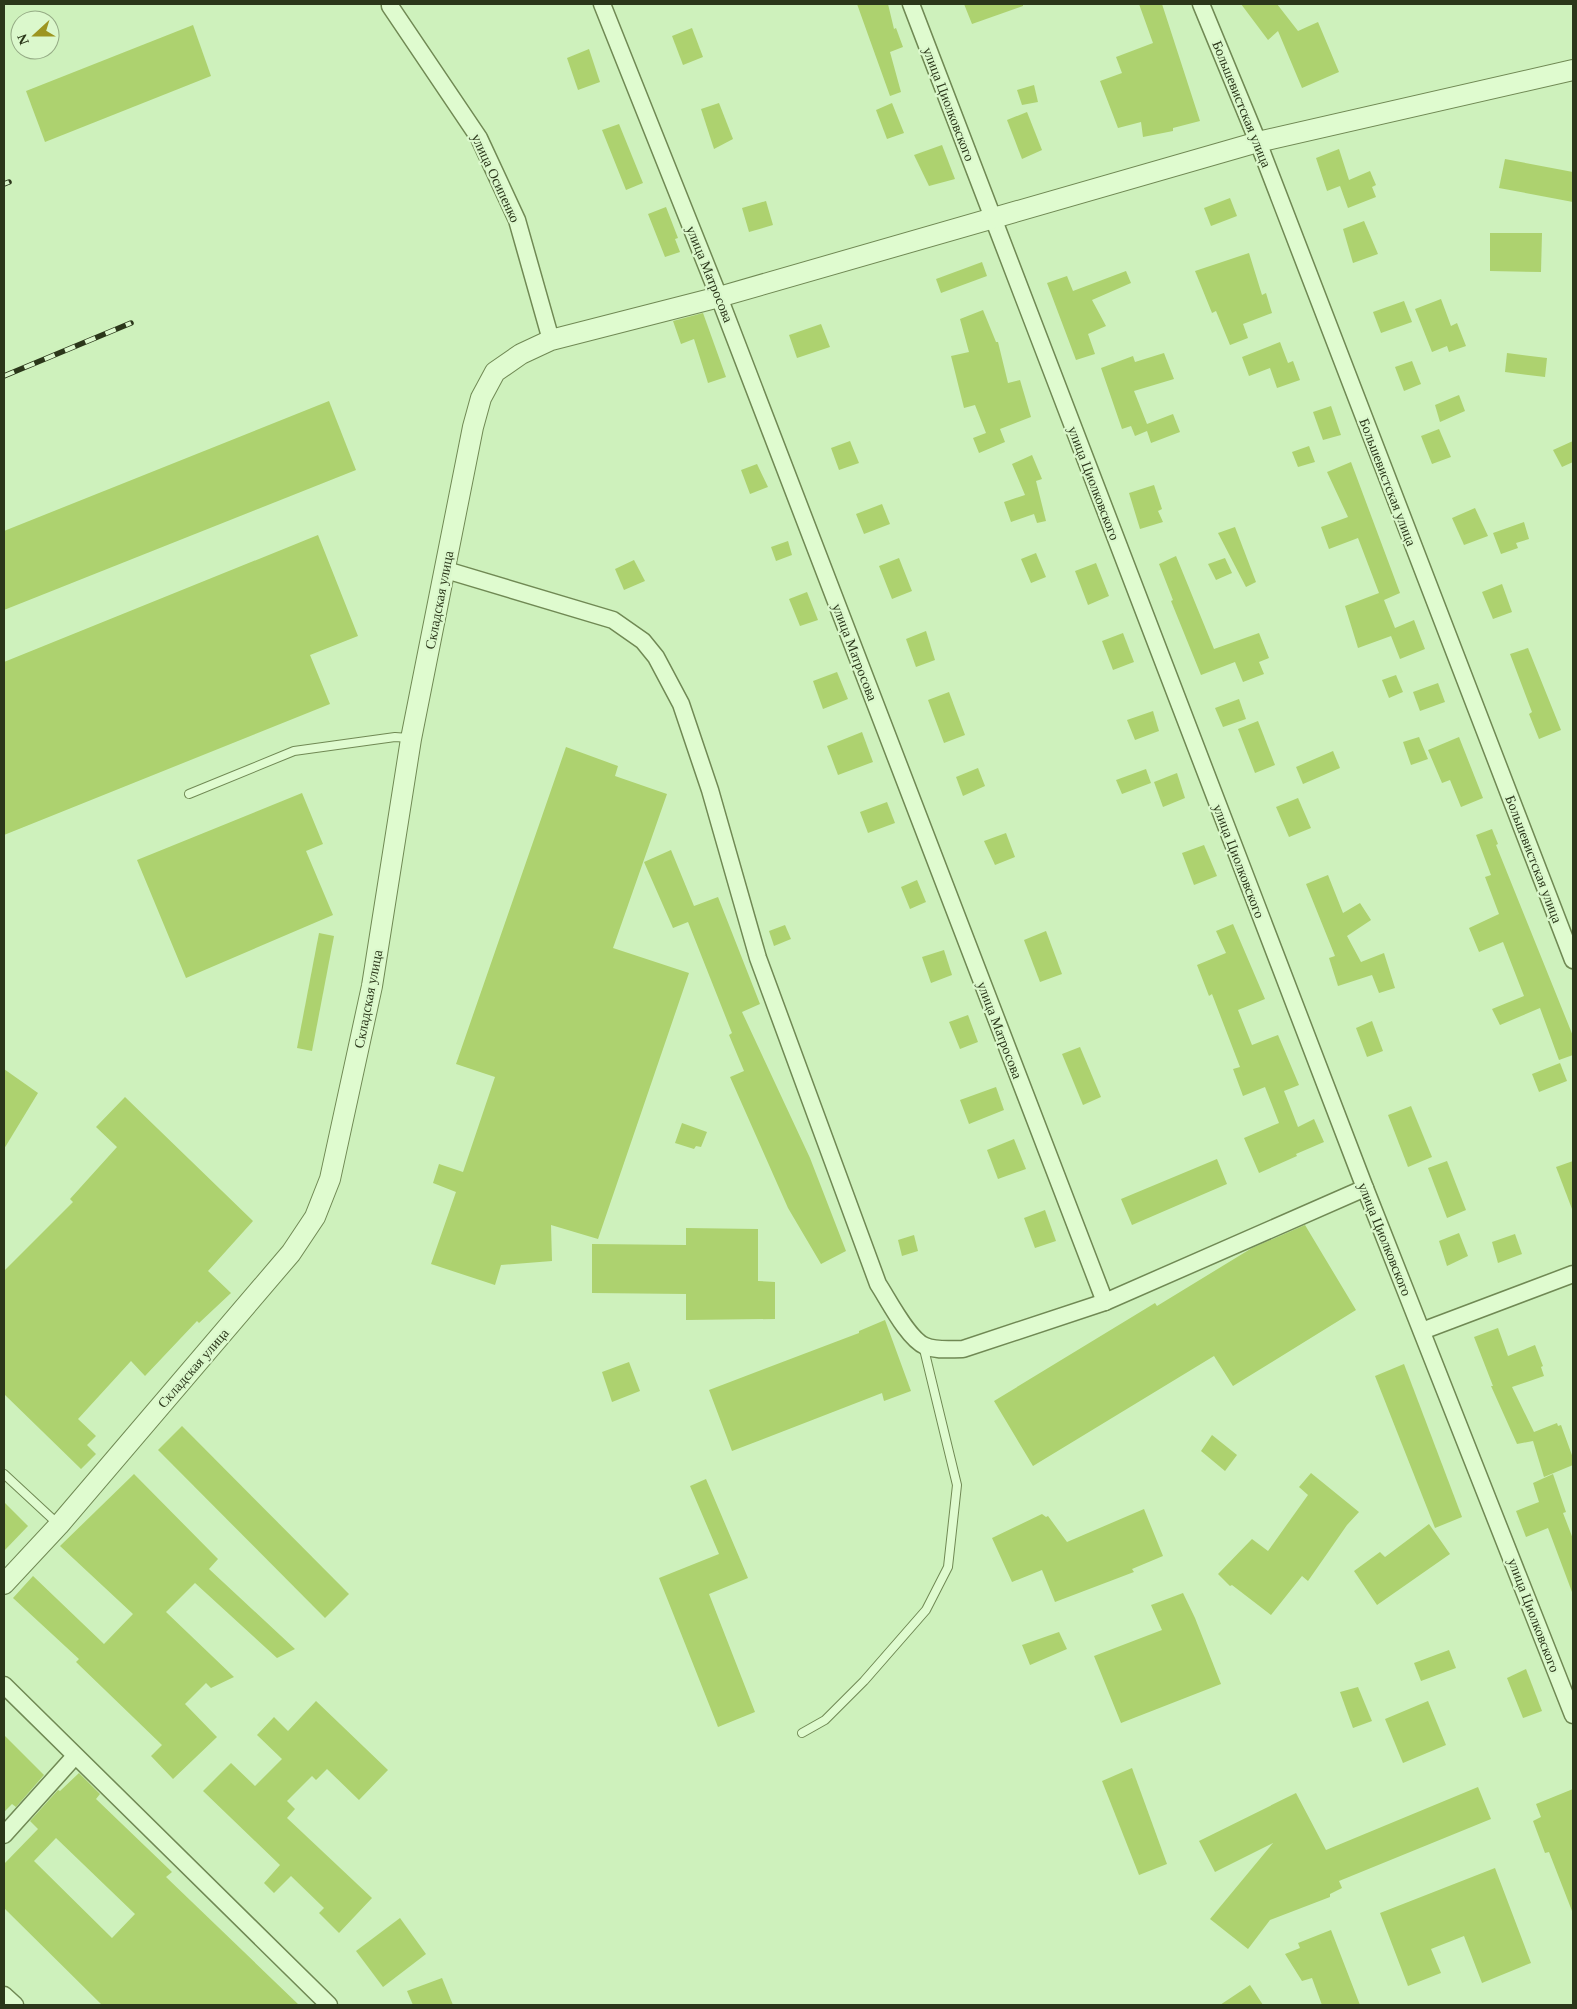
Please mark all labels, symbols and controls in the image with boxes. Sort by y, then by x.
north arrow [10,10,60,60]
text: N [15,32,32,47]
street label: Большевистская улица [1209,39,1274,170]
street label: улица Циолковского [920,45,977,163]
street label: улица Осипенко [468,131,523,225]
street label: улица Матросова [683,224,736,325]
street label: Большевистская улица [1356,416,1419,549]
street label: улица Циолковского [1065,424,1122,542]
street label: Складская улица [423,549,457,651]
street label: улица Матросова [829,601,880,704]
street label: Большевистская улица [1502,793,1565,926]
street label: улица Циолковского [1210,802,1267,920]
street label: Складская улица [352,948,386,1050]
street label: улица Матросова [974,979,1025,1082]
street label: улица Циолковского [1355,1180,1414,1298]
street label: Складская улица [155,1325,232,1411]
street label: улица Циолковского [1505,1556,1562,1674]

